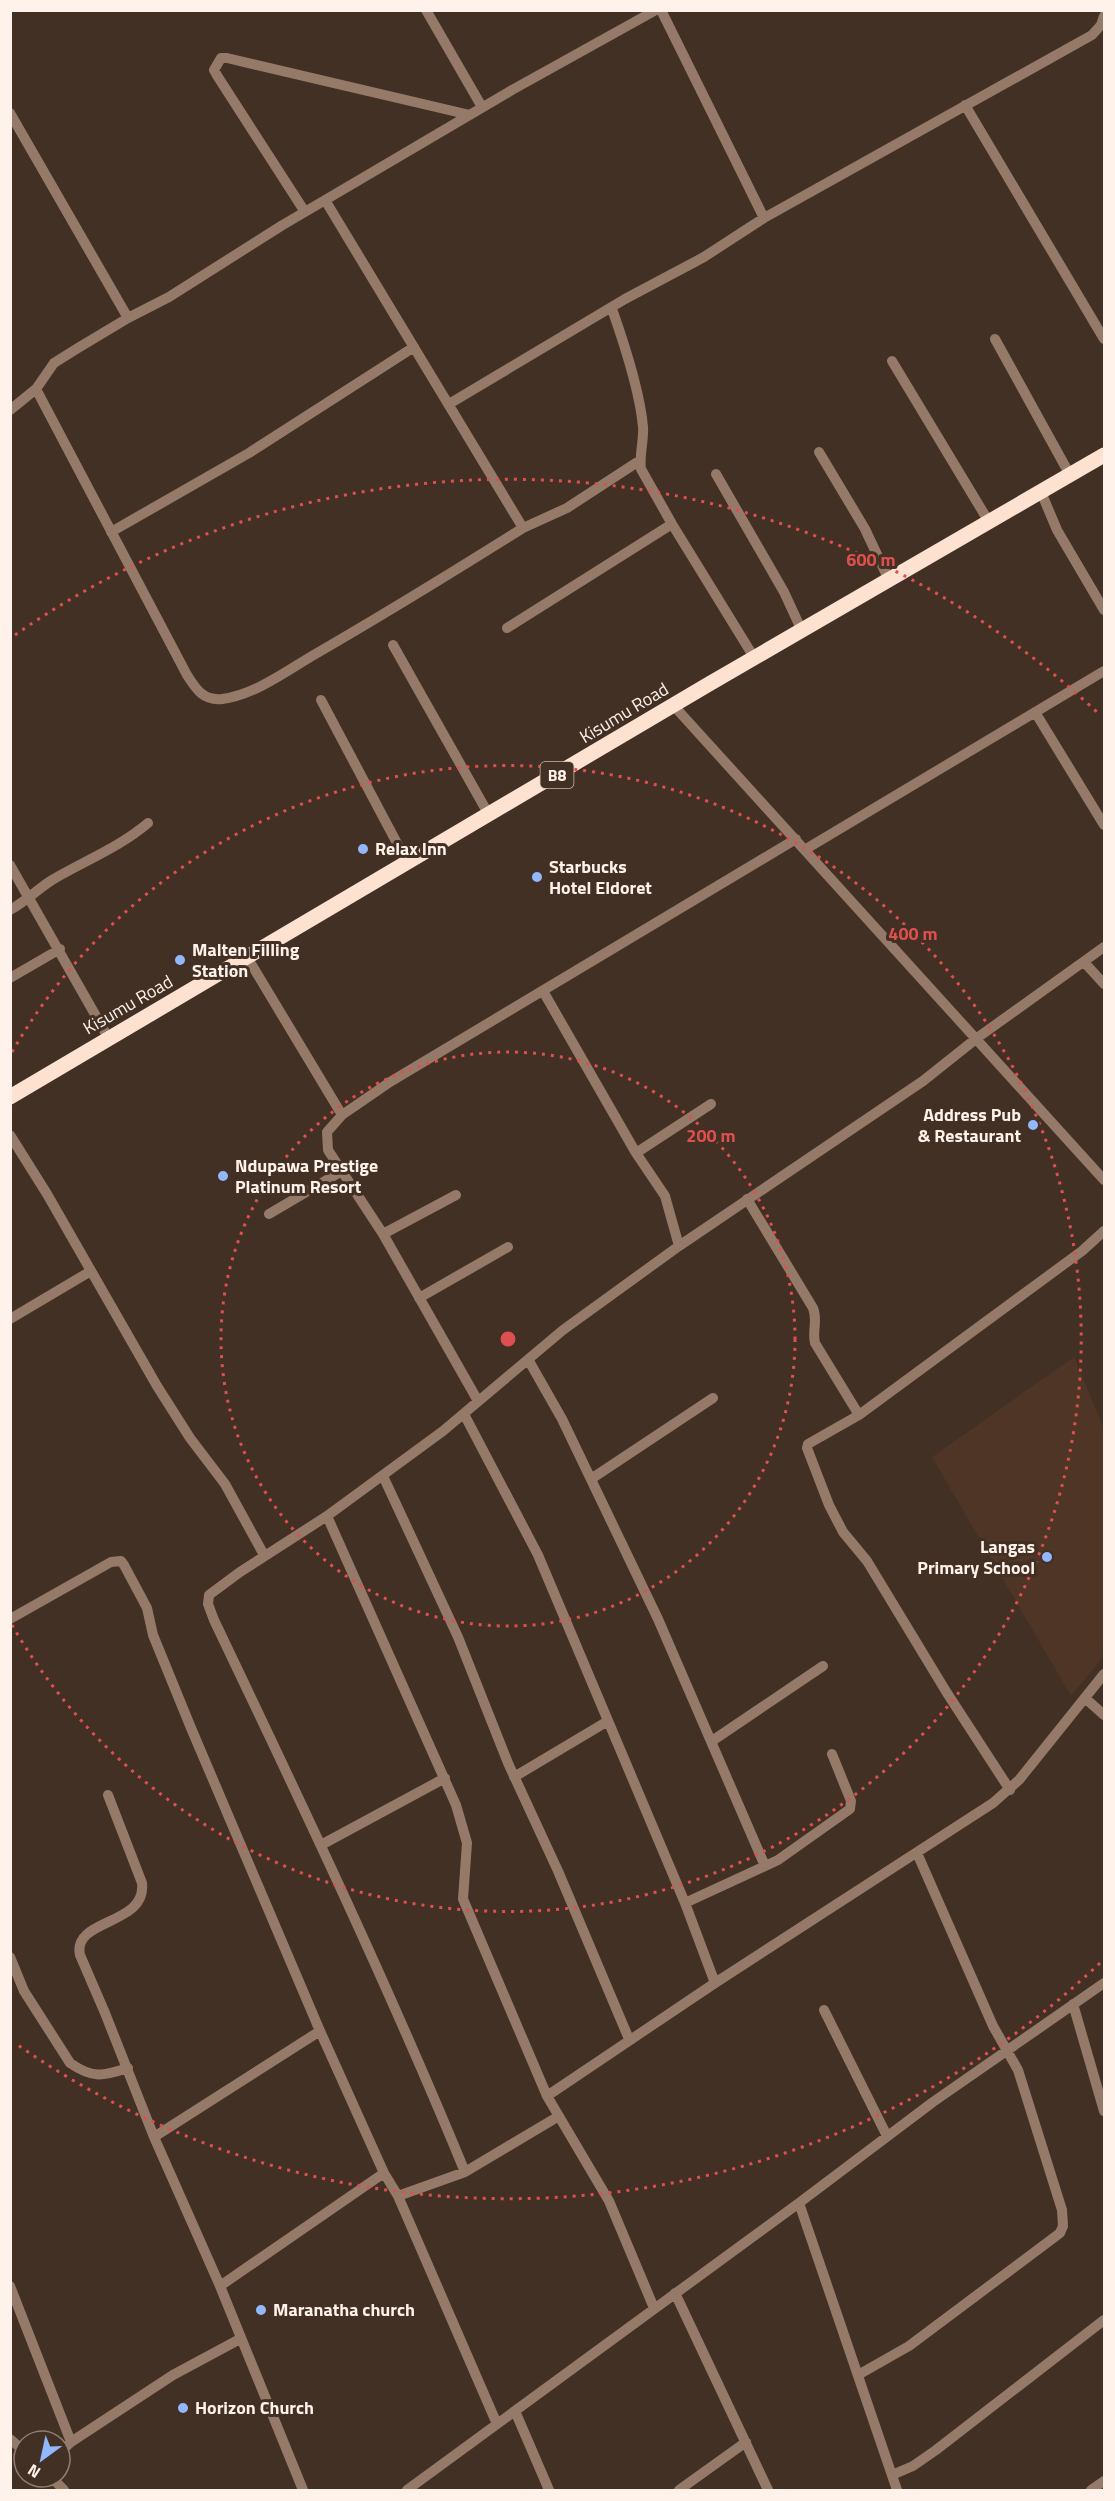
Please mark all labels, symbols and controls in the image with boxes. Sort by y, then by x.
text: 600 m [846,546,896,573]
street label: Kisumu Road [574,675,673,750]
road number: B8 [540,762,574,788]
place label: Relax Inn [375,835,447,862]
marker: Relax Inn [356,842,370,856]
place label: Starbucks Hotel Eldoret [549,853,652,901]
marker: Starbucks Hotel Eldoret [530,870,544,884]
text: 400 m [888,920,938,947]
place label: Malten Filling Station [192,936,300,984]
marker: Malten Filling Station [173,953,187,967]
street label: Kisumu Road [78,968,178,1041]
place label: Address Pub & Restaurant [918,1101,1021,1149]
marker: Address Pub & Restaurant [1026,1118,1040,1132]
text: 200 m [686,1122,736,1149]
place label: Ndupawa Prestige Platinum Resort [235,1152,378,1200]
marker: Ndupawa Prestige Platinum Resort [216,1169,230,1183]
centre of rings [498,1329,518,1349]
place label: Langas Primary School [917,1533,1035,1581]
marker: Langas Primary School [1040,1550,1054,1564]
place label: Maranatha church [273,2296,415,2323]
marker: Maranatha church [254,2303,268,2317]
place label: Horizon Church [195,2394,314,2421]
marker: Horizon Church [176,2401,190,2415]
north arrow [12,2429,72,2489]
text: N [23,2458,45,2485]

